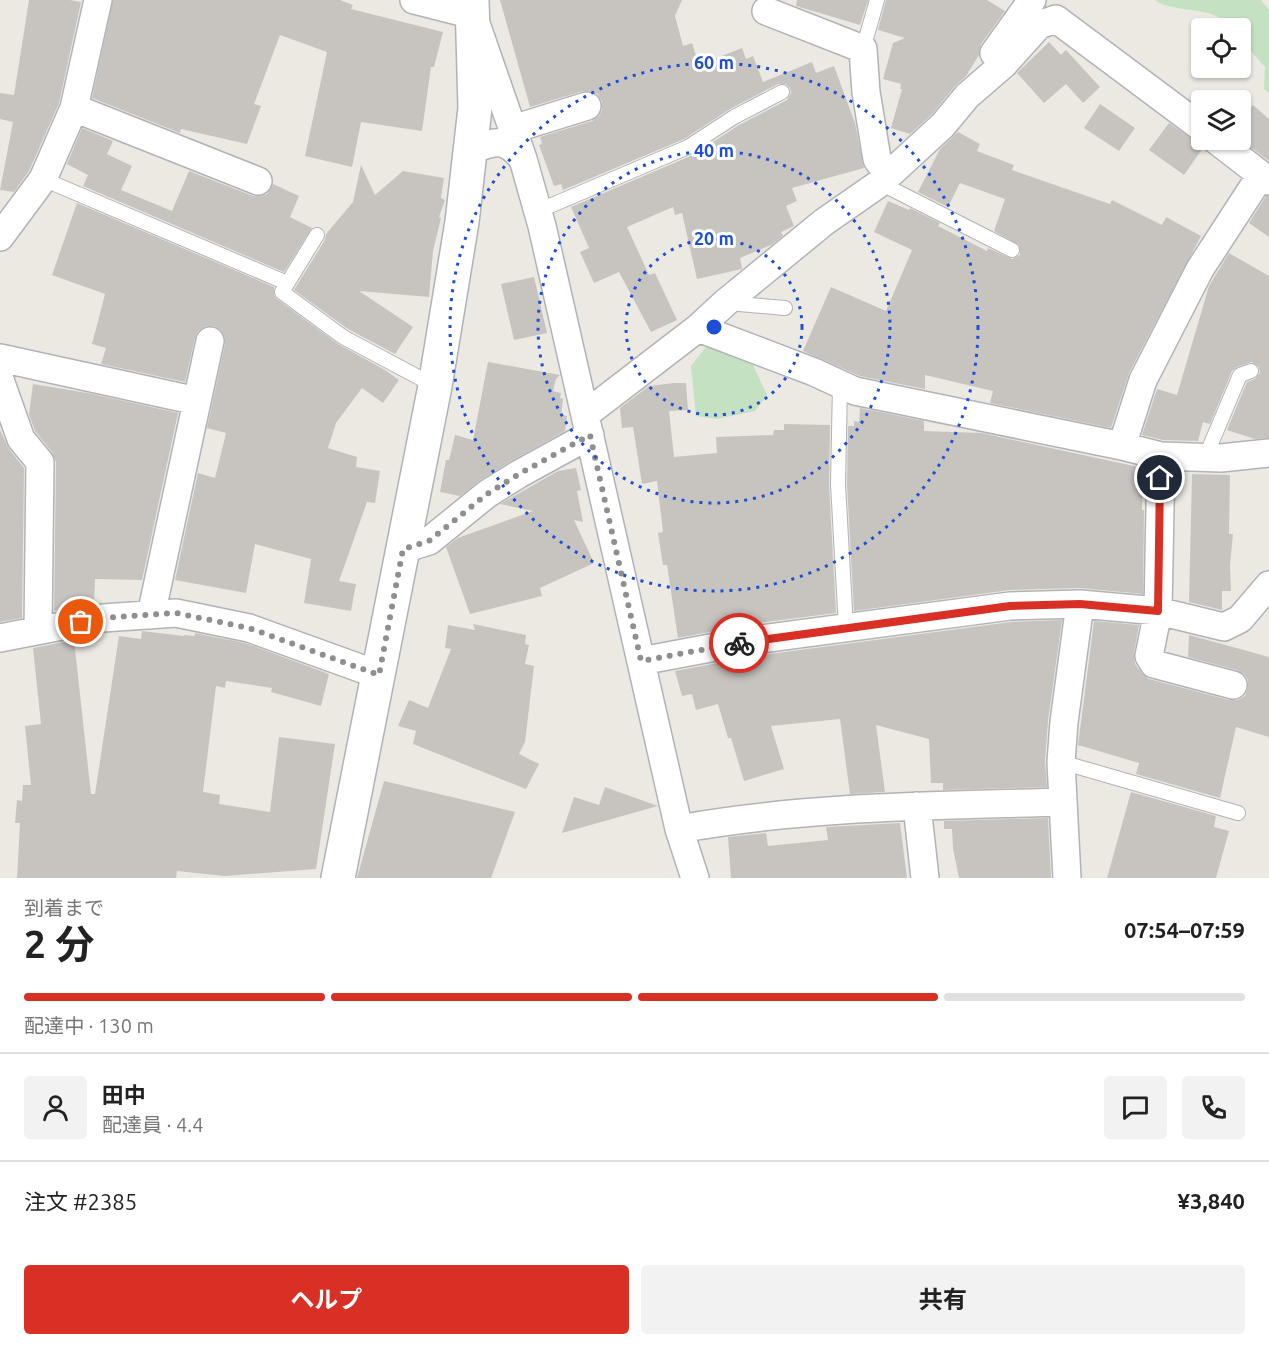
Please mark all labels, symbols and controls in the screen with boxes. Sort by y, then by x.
map controls [1191,18,1251,150]
button: locate [1191,18,1251,78]
text: 60 m [694,52,734,72]
button: layers [1191,90,1251,150]
text: 40 m [694,140,734,160]
text: 20 m [694,228,734,248]
centre of rings [704,317,724,337]
pin [1134,452,1185,503]
icon: home [1143,461,1176,494]
pin [55,596,106,647]
icon: bag [64,605,97,638]
courier [709,613,769,673]
icon: bike [723,627,756,660]
text: 到着まで [24,896,104,919]
text: 07:54–07:59 [1124,917,1245,942]
text: 2 分 [24,922,94,965]
text: 配達中 · 130 m [24,1014,154,1037]
button: person [24,1076,87,1139]
button: chat [1104,1076,1167,1139]
button: phone [1182,1076,1245,1139]
text: 田中 [102,1082,146,1107]
text: 配達員 · 4.4 [102,1113,204,1136]
text: ¥3,840 [1178,1188,1245,1213]
text: 注文 #2385 [24,1189,137,1214]
button: ヘルプ [24,1265,629,1334]
button: 共有 [641,1265,1245,1334]

